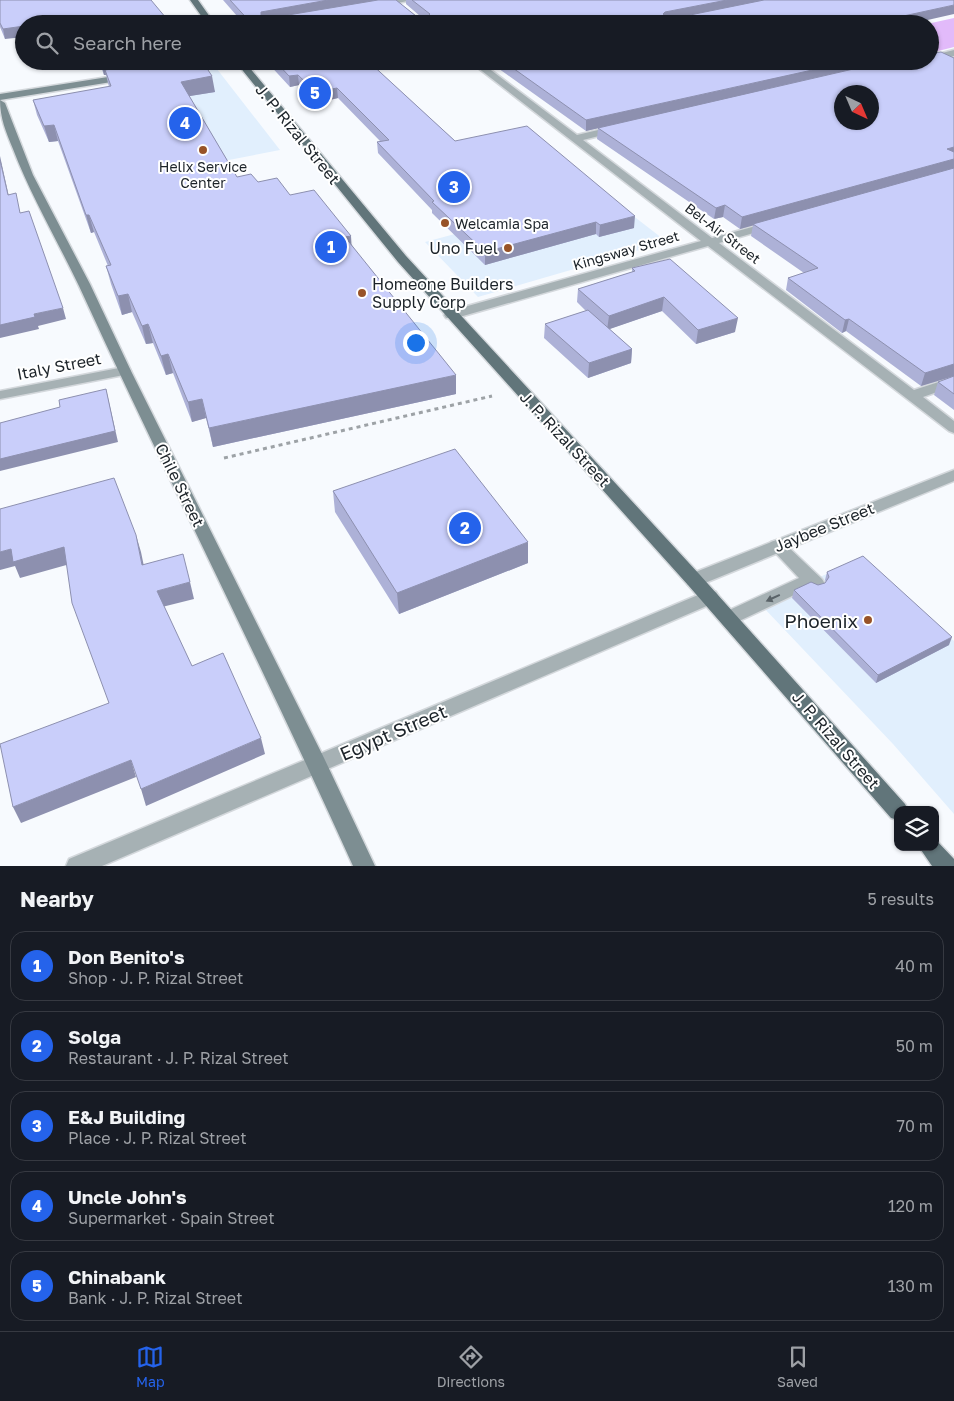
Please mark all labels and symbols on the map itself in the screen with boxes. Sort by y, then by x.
pin: 5 [299,74,331,112]
street label: J. P. Rizal Street [251,80,345,188]
north arrow [834,85,879,130]
pin: 4 [169,104,201,142]
marker: Helix Service Center [197,144,209,156]
place label: Helix Service Center [159,158,247,191]
pin: 3 [438,168,470,206]
street label: Bel-Air Street [682,199,764,267]
place label: Welcamia Spa [455,215,549,232]
marker: Welcamia Spa [439,217,451,229]
street label: Kingsway Street [571,227,681,273]
pin: 1 [315,228,347,266]
place label: Uno Fuel [429,238,498,258]
marker: Uno Fuel [502,242,514,254]
place label: Homeone Builders Supply Corp [372,274,513,312]
marker: Homeone Builders Supply Corp [356,287,368,299]
your location [403,330,429,356]
street label: Italy Street [15,348,103,384]
street label: J. P. Rizal Street [516,387,614,491]
street label: Chile Street [151,440,209,530]
street label: Jaybee Street [771,498,877,556]
pin: 2 [449,509,481,547]
one-way arrow [766,594,780,602]
place label: Phoenix [784,609,858,632]
marker: Phoenix [862,614,874,626]
street label: J. P. Rizal Street [788,687,884,793]
street label: Egypt Street [336,699,450,765]

